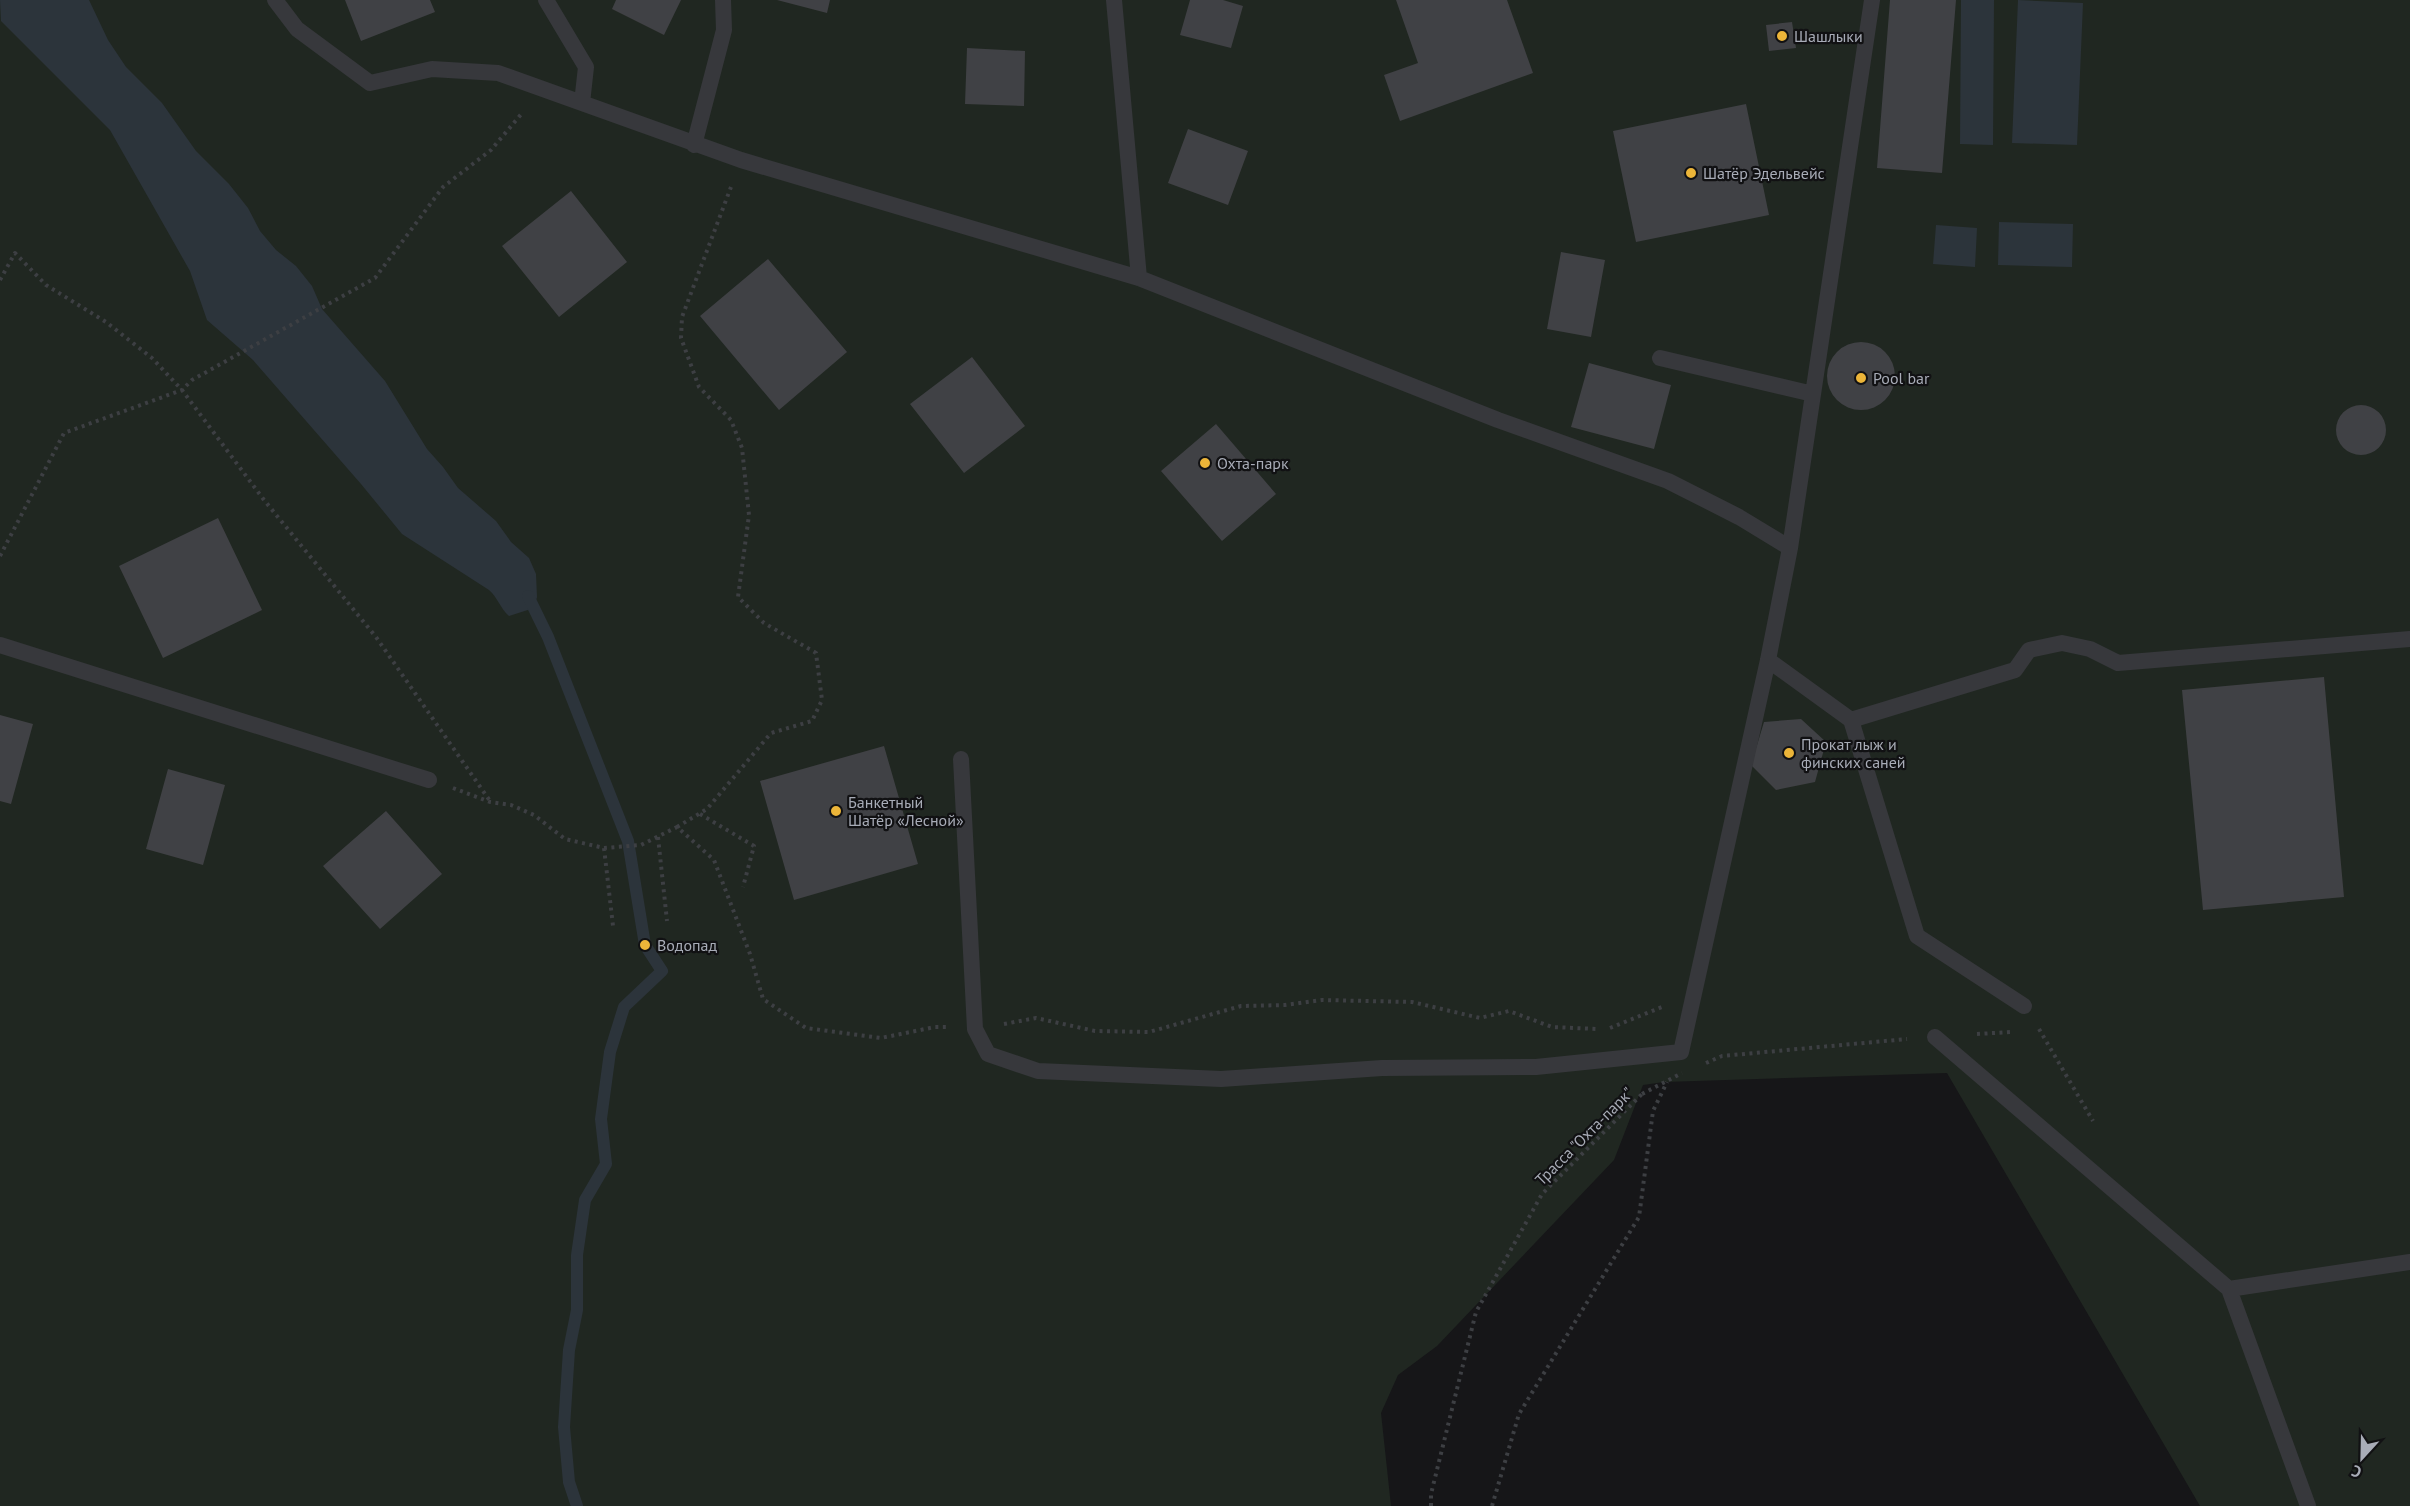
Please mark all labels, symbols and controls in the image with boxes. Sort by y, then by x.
place label: Шашлыки [1794,26,1863,46]
marker: Шашлыки [1775,29,1789,43]
place label: Шатёр Эдельвейс [1703,163,1825,183]
marker: Шатёр Эдельвейс [1684,166,1698,180]
place label: Pool bar [1873,368,1930,388]
marker: Pool bar [1854,371,1868,385]
place label: Охта-парк [1217,453,1289,473]
marker: Охта-парк [1198,456,1212,470]
place label: Прокат лыж и финских саней [1801,734,1906,772]
marker: Прокат лыж и финских саней [1782,746,1796,760]
place label: Банкетный Шатёр «Лесной» [848,792,964,830]
marker: Банкетный Шатёр «Лесной» [829,804,843,818]
place label: Водопад [657,935,718,955]
marker: Водопад [638,938,652,952]
street label: Трасса "Охта-парк" [1531,1083,1637,1189]
north arrow [2332,1428,2392,1488]
text: С [2348,1461,2364,1483]

